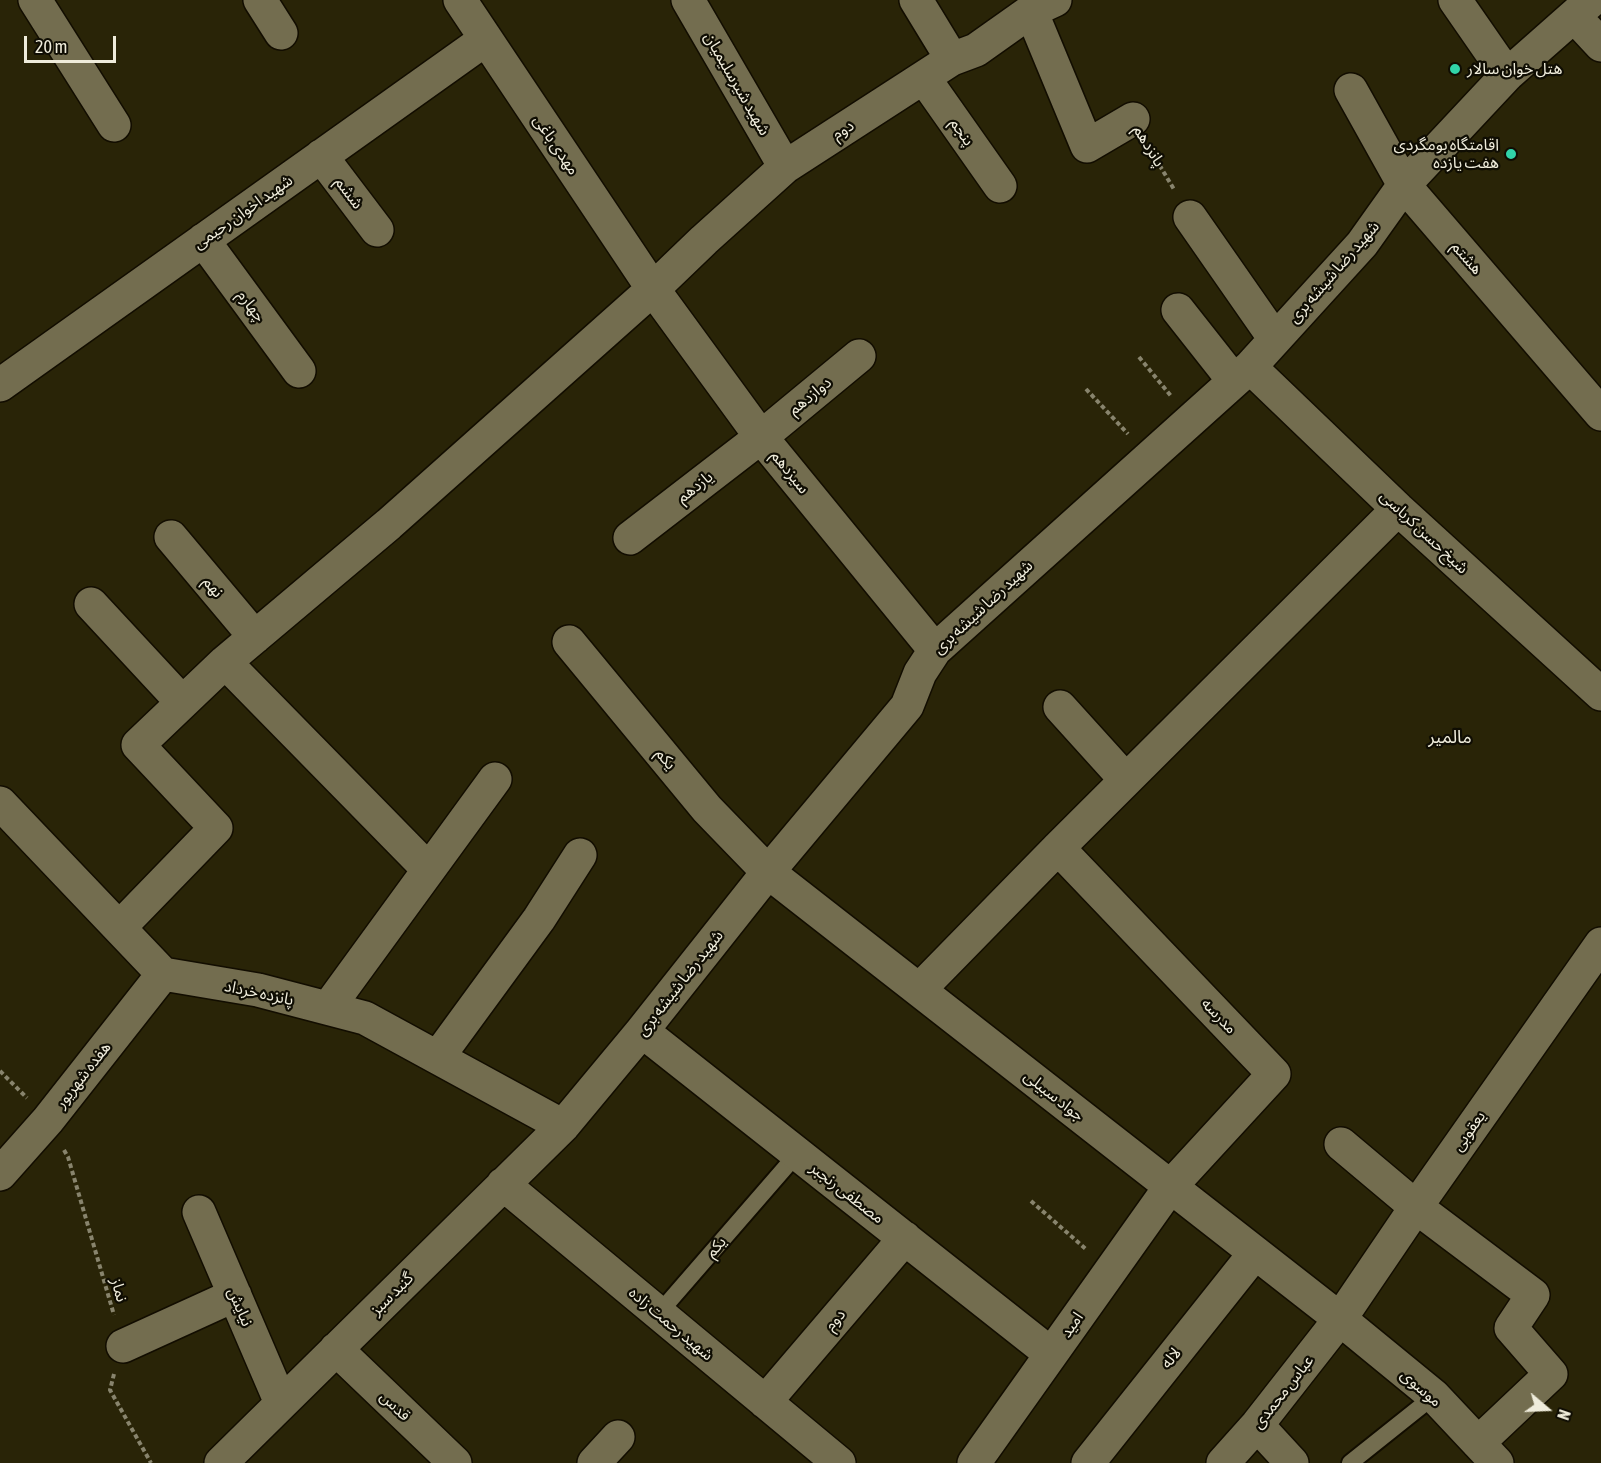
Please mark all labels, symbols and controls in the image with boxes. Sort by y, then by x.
scale bar [27,24,118,62]
street label: شهید شیرسلیمیان [700,29,774,139]
text: 20 m [35,36,67,57]
place label: هتل خوان سالار [1467,59,1562,79]
marker: هتل خوان سالار [1448,62,1462,76]
street label: مهدی باغی [529,111,583,179]
street label: پنجم [946,114,978,150]
street label: دوم [828,116,858,144]
street label: پانزدهم [1129,122,1169,170]
place label: اقامتگاه بومگردی هفت یازده [1394,135,1499,173]
marker: اقامتگاه بومگردی هفت یازده [1504,147,1518,161]
street label: شهید اخوان رحیمی [190,171,296,253]
street label: ششم [331,173,367,213]
street label: شهید رضا شیشه بری [1284,217,1384,327]
street label: هشتم [1447,237,1487,279]
street label: چهارم [233,286,269,326]
street label: دوازدهم [785,373,835,419]
street label: سیزدهم [767,446,813,498]
street label: یازدهم [673,467,717,507]
street label: شیخ حسن کرباسی [1376,486,1472,578]
street label: شهید رضا شیشه بری [929,556,1037,658]
street label: نهم [199,573,227,601]
district label: مالمیر [1428,726,1472,748]
street label: یکم [652,744,680,774]
street label: شهید رضا شیشه بری [633,926,727,1040]
street label: پانزده خرداد [223,976,295,1010]
street label: مدرسه [1197,994,1241,1038]
street label: هفده شهریور [51,1038,115,1112]
street label: جواد سبیلی [1020,1067,1088,1125]
street label: یعقوبی [1448,1107,1490,1155]
street label: مصطفی رنجبر [806,1158,888,1228]
street label: یکم [702,1232,730,1262]
street label: گنبد سبز [367,1269,417,1319]
street label: نماز [106,1276,132,1304]
street label: شهید رحمت زاده [625,1283,717,1365]
street label: نیایش [223,1285,257,1329]
street label: دوم [820,1305,850,1335]
street label: امید [1056,1309,1088,1341]
street label: لاله [1157,1344,1185,1372]
street label: عباس محمدی [1248,1351,1318,1433]
street label: موسوی [1397,1365,1445,1411]
north arrow [1517,1379,1577,1439]
street label: قدس [376,1387,414,1425]
text: N [1554,1407,1574,1422]

